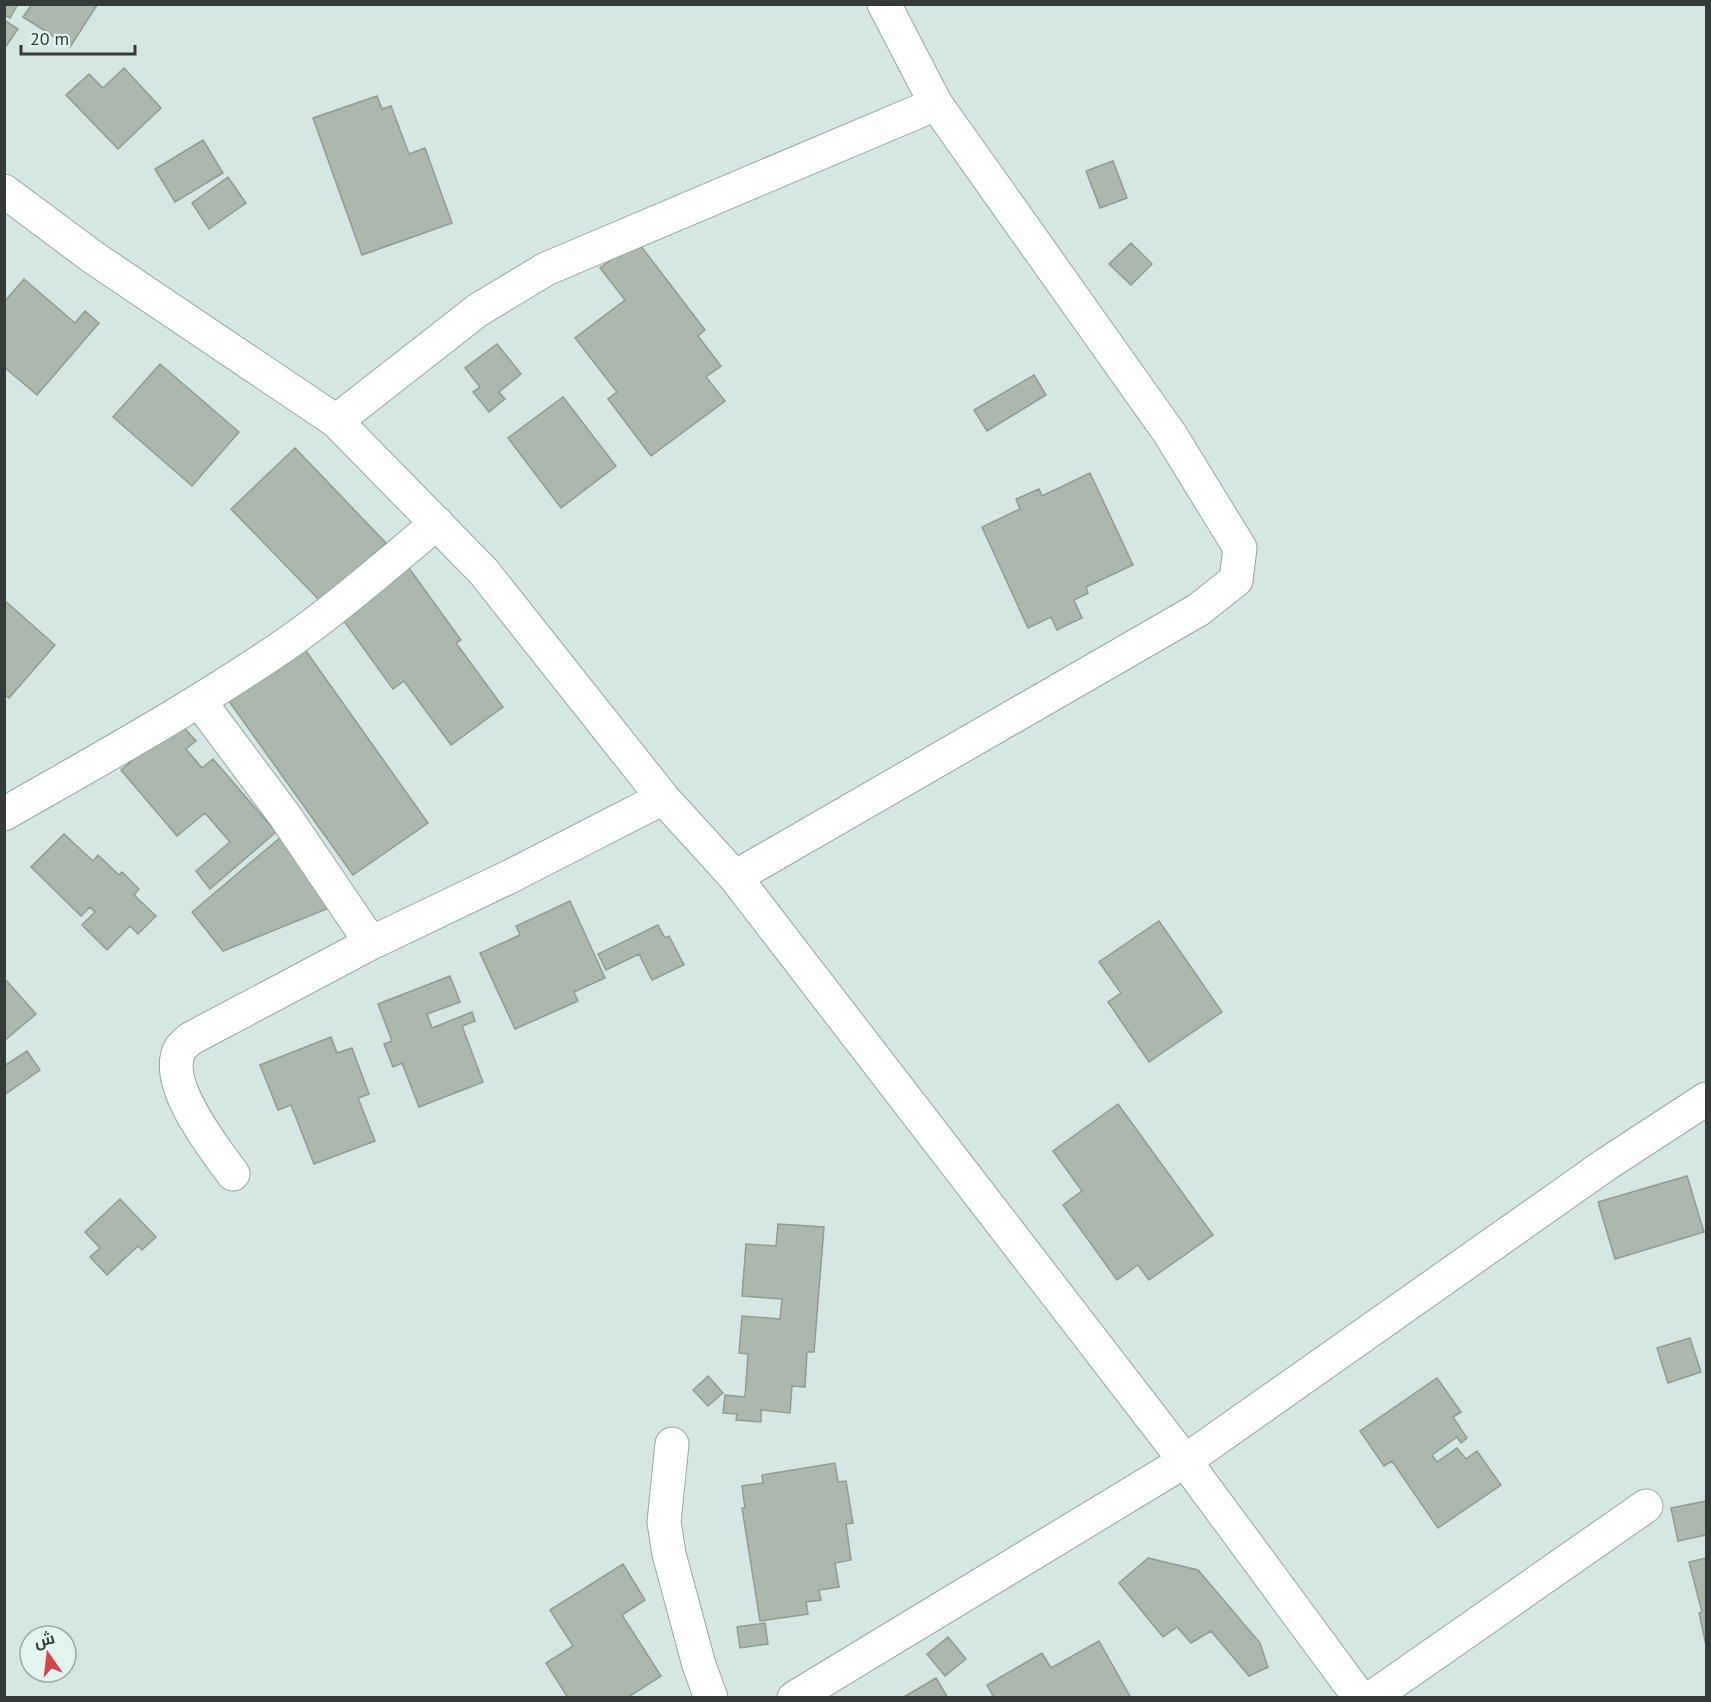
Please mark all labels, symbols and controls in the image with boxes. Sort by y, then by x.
scale bar [21,18,135,56]
text: 20 m [30,27,69,50]
north arrow [18,1624,78,1684]
text: ش [32,1627,57,1652]

